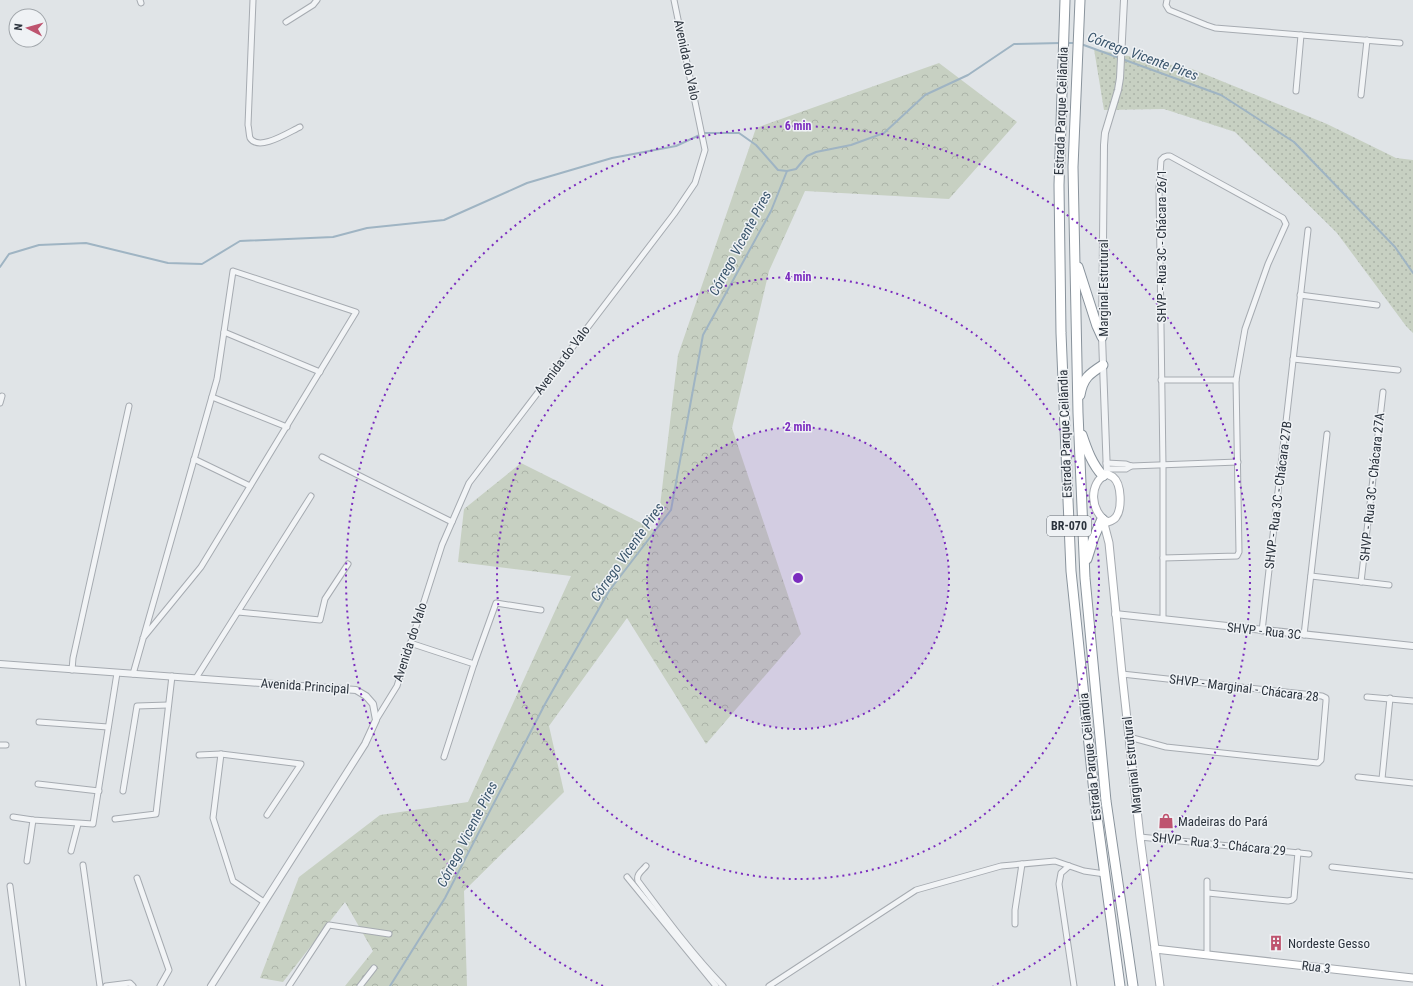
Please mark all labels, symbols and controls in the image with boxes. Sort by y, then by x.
north arrow [8,8,48,48]
street label: Avenida do Valo [671,18,703,102]
text: N [12,23,25,31]
water label: Córrego Vicente Pires [1086,29,1200,83]
street label: Estrada Parque Ceilândia [1051,47,1071,175]
text: 6 min [785,119,811,133]
street label: SHVP - Rua 3C - Chácara 26/1 [1154,170,1169,322]
water label: Córrego Vicente Pires [706,188,774,298]
street label: Marginal Estrutural [1096,239,1111,337]
text: 4 min [785,270,811,284]
street label: Avenida do Valo [531,323,593,397]
street label: Estrada Parque Ceilândia [1055,370,1075,498]
street label: SHVP - Rua 3C - Chácara 27A [1357,412,1387,562]
text: 2 min [785,420,811,434]
street label: SHVP - Rua 3C - Chácara 27B [1261,420,1295,570]
water label: Córrego Vicente Pires [587,500,667,604]
road number: BR-070 [1047,516,1091,536]
centre of rings [791,571,805,585]
street label: Avenida do Valo [390,601,430,683]
street label: SHVP - Rua 3C [1226,620,1302,642]
street label: SHVP - Marginal - Chácara 28 [1168,671,1320,705]
street label: Avenida Principal [260,675,350,697]
street label: Estrada Parque Ceilândia [1076,692,1104,822]
street label: Marginal Estrutural [1119,716,1145,814]
water label: Córrego Vicente Pires [433,778,501,890]
shop icon: Madeiras do Pará [1157,812,1175,830]
place label: Madeiras do Pará [1178,814,1268,829]
street label: SHVP - Rua 3 - Chácara 29 [1151,830,1287,858]
building icon: Nordeste Gesso [1267,934,1285,952]
place label: Nordeste Gesso [1288,936,1370,951]
street label: Rua 3 [1301,958,1331,976]

